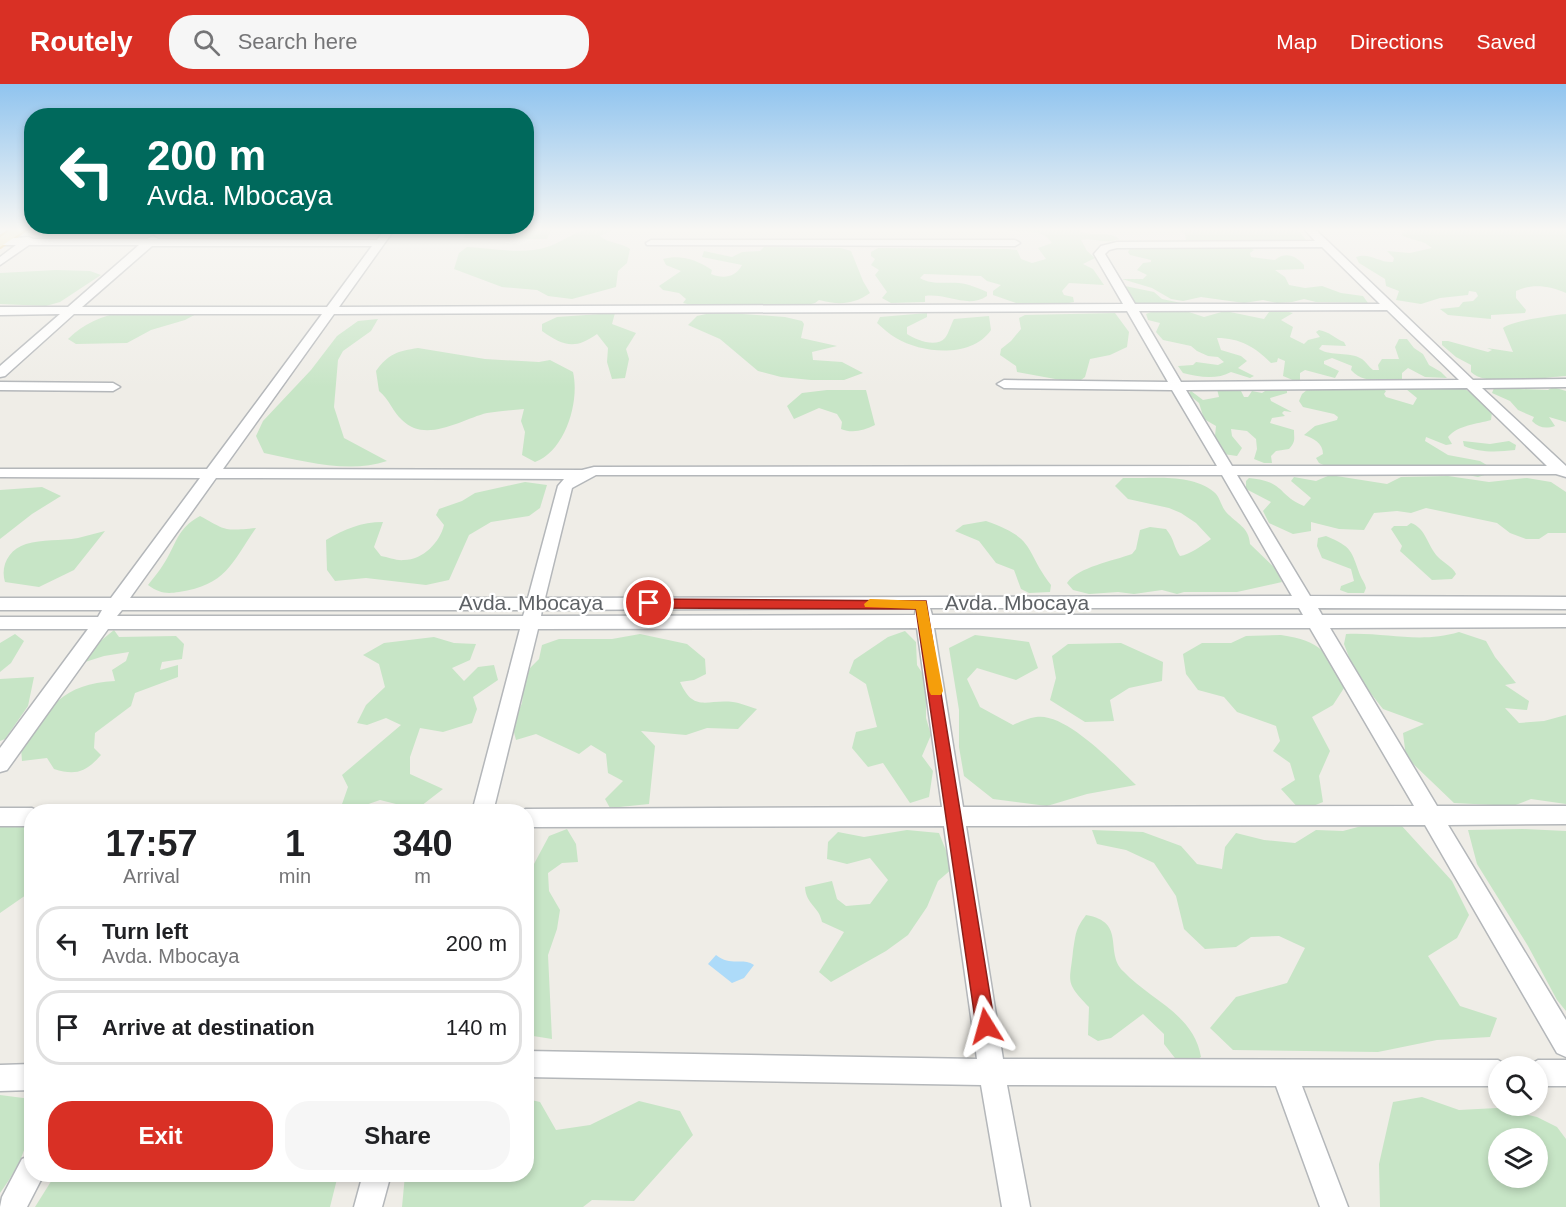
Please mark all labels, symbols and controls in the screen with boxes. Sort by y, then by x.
search box [169,15,589,69]
text: Routely [30,26,133,57]
icon: search [190,26,223,59]
text: Search here [238,29,358,54]
text: Map [1276,30,1317,53]
text: Directions [1350,30,1443,53]
text: Saved [1476,30,1536,53]
icon: left [48,132,126,210]
text: 200 m [147,132,266,179]
text: Avda. Mbocaya [147,181,333,211]
pin [623,577,674,628]
icon: arrive [632,586,665,619]
street label: Avda. Mbocaya [459,591,603,614]
street label: Avda. Mbocaya [945,591,1089,614]
text: 17:57 [105,823,197,864]
text: 1 [285,823,305,864]
text: 340 [392,823,453,864]
text: Arrival [123,865,180,887]
text: min [279,865,311,887]
text: m [414,865,431,887]
text: Turn left [102,919,188,944]
icon: left [51,927,84,960]
text: 200 m [446,931,507,956]
text: Avda. Mbocaya [102,945,240,967]
position arrow [954,994,1018,1058]
icon: arrive [51,1011,84,1044]
text: Arrive at destination [102,1015,315,1040]
text: 140 m [446,1015,507,1040]
map controls [1488,1056,1548,1188]
button: search [1488,1056,1548,1116]
button: Exit [48,1101,273,1170]
button: Share [285,1101,510,1170]
button: layers [1488,1128,1548,1188]

